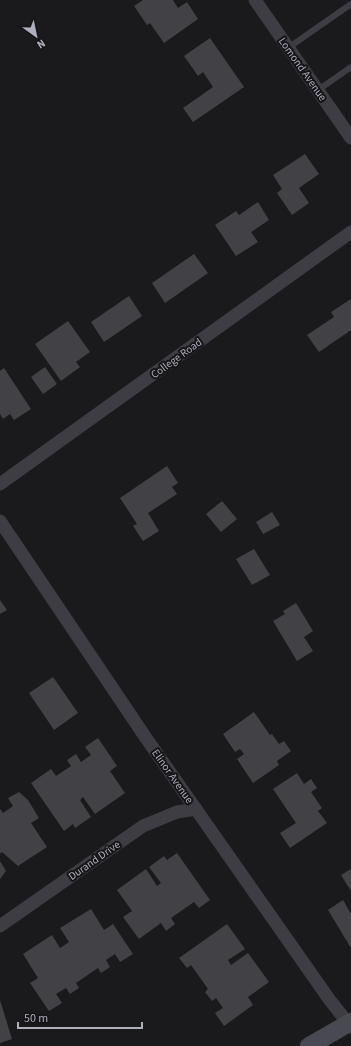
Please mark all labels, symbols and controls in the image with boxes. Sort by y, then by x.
north arrow [16,16,56,56]
street label: Lomond Avenue [275,34,330,105]
text: N [34,36,48,52]
street label: College Road [148,335,205,382]
street label: Elinor Avenue [148,746,197,807]
street label: Durand Drive [65,837,124,884]
scale bar [18,1004,142,1030]
text: 50 m [24,1010,48,1027]

